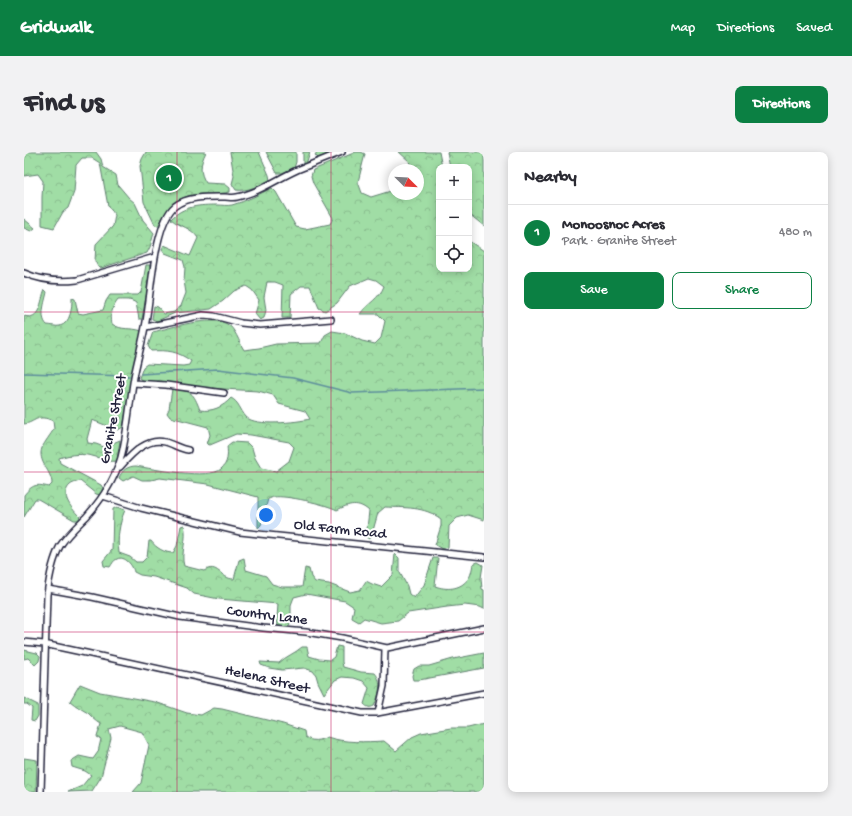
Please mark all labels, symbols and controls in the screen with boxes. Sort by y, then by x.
text: Gridwalk [20,17,92,40]
text: Map [671,20,695,37]
text: Directions [717,20,774,37]
text: Saved [796,20,832,37]
button: Directions [735,86,828,123]
text: Find us [24,88,104,121]
pin: 1 [156,163,182,193]
north arrow [388,164,424,200]
map controls [436,164,472,272]
button: + [436,164,472,200]
text: Nearby [524,168,577,188]
button: − [436,200,472,236]
text: Monoosnoc Acres [562,216,665,234]
text: 1 [534,225,540,240]
text: 480 m [779,225,812,240]
text: Park · Granite Street [562,234,676,249]
button: locate [436,236,472,272]
button: Save [524,272,664,309]
button: Share [672,272,812,309]
street label: Granite Street [96,371,132,465]
your location [256,505,276,525]
street label: Old Farm Road [293,516,388,544]
street label: Country Lane [226,602,309,630]
street label: Helena Street [223,662,313,699]

